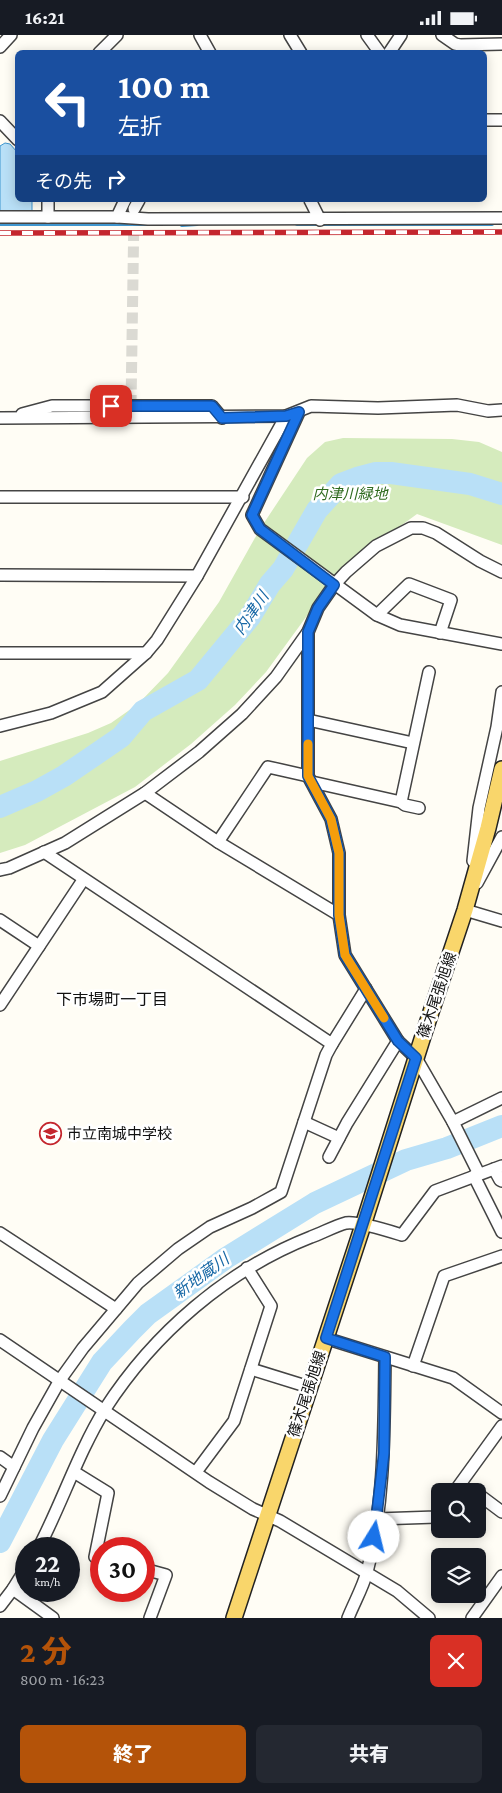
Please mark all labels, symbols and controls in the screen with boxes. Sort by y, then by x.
text: 16:21 [25,7,65,28]
text: 100 m [118,67,210,106]
icon: left [35,70,100,135]
text: 左折 [118,114,162,139]
icon: right [102,165,130,193]
text: その先 [35,171,92,192]
pin [90,385,132,427]
icon: arrive [97,392,125,420]
park label: 内津川緑地 [312,486,389,502]
water label: 内津川 [230,587,273,638]
street label: 篠木尾張旭線 [415,950,459,1040]
district label: 下市場町一丁目 [56,991,168,1008]
school or university icon: 市立南城中学校 [39,1122,63,1146]
place label: 市立南城中学校 [67,1126,172,1142]
water label: 新地蔵川 [170,1249,233,1302]
street label: 篠木尾張旭線 [285,1349,329,1439]
map controls [431,1483,486,1603]
button: search [431,1483,486,1538]
position arrow [347,1510,399,1562]
speed limit sign: 30 [90,1537,155,1602]
button: layers [431,1548,486,1603]
text: 22 [35,1550,60,1577]
text: km/h [35,1575,60,1589]
text: 2 分 [20,1635,72,1668]
button: close [430,1635,482,1687]
text: 800 m · 16:23 [20,1671,105,1688]
button: 終了 [20,1725,246,1783]
button: 共有 [256,1725,482,1783]

